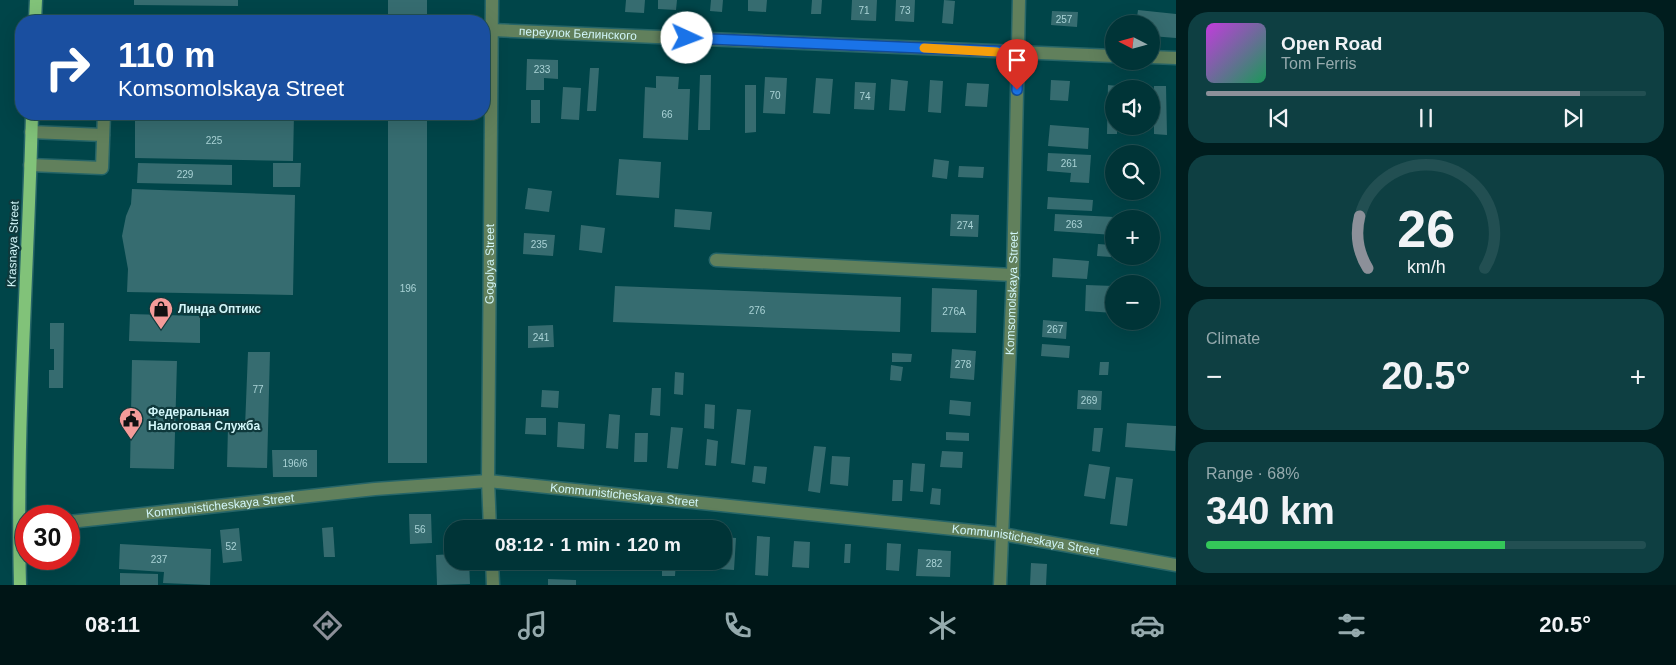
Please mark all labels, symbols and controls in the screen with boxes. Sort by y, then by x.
house number: 71 [858,5,870,16]
house number: 73 [899,5,911,16]
position arrow [660,11,712,63]
house number: 257 [1056,14,1073,25]
north arrow [1105,15,1160,70]
map controls [1105,15,1160,330]
street label: переулок Белинского [519,24,637,43]
text: Open Road [1281,33,1382,54]
icon: right [35,35,100,100]
text: 110 m [118,35,215,74]
pin [996,39,1038,90]
icon: arrive [1003,46,1031,74]
text: Tom Ferris [1281,55,1357,72]
house number: 233 [534,64,551,75]
text: Komsomolskaya Street [118,76,344,101]
button: sound [1105,80,1160,135]
house number: 70 [769,90,781,101]
house number: 74 [859,91,871,102]
icon: previous [1265,104,1293,132]
icon: pause [1412,104,1440,132]
icon: next [1559,104,1587,132]
house number: 66 [661,109,673,120]
house number: 225 [206,135,223,146]
button: search [1105,145,1160,200]
house number: 261 [1061,158,1078,169]
house number: 229 [177,169,194,180]
street label: Krasnaya Street [5,200,22,287]
text: 26 [1397,200,1455,258]
button: + [1105,210,1160,265]
house number: 263 [1066,219,1083,230]
house number: 274 [957,220,974,231]
street label: Gogolya Street [482,223,497,304]
street label: Komsomolskaya Street [1003,231,1021,355]
house number: 235 [531,239,548,250]
text: km/h [1407,257,1445,277]
button: − [1105,275,1160,330]
house number: 196 [400,283,417,294]
shop icon: Линда Оптикс [148,296,174,330]
place label: Линда Оптикс [178,302,261,316]
house number: 276 [749,305,766,316]
house number: 276А [942,306,966,317]
house number: 267 [1047,324,1064,335]
text: Climate [1206,330,1260,347]
house number: 241 [533,332,550,343]
text: 20.5° [1381,355,1471,397]
house number: 278 [955,359,972,370]
text: − [1206,361,1222,392]
text: + [1630,361,1646,392]
house number: 77 [252,384,264,395]
house number: 269 [1081,395,1098,406]
place label: Федеральная Налоговая Служба [148,405,260,433]
public building icon: Федеральная Налоговая Служба [118,406,144,440]
house number: 196/6 [282,458,308,469]
text: Range · 68% [1206,465,1299,482]
street label: Kommunisticheskaya Street [549,480,700,510]
text: 340 km [1206,490,1335,532]
street label: Kommunisticheskaya Street [145,491,296,521]
speed limit sign: 30 [15,505,80,570]
street label: Kommunisticheskaya Street [951,522,1101,558]
house number: 56 [414,524,426,535]
text: 08:12 · 1 min · 120 m [495,534,681,555]
house number: 52 [225,541,237,552]
house number: 237 [151,554,168,565]
house number: 282 [926,558,943,569]
icon: directions [310,608,345,643]
icon: music [515,608,550,643]
icon: phone [720,608,755,643]
icon: climate [925,608,960,643]
icon: car [1130,608,1165,643]
icon: filters [1334,608,1369,643]
text: 08:11 [85,612,140,637]
text: 20.5° [1539,612,1591,637]

